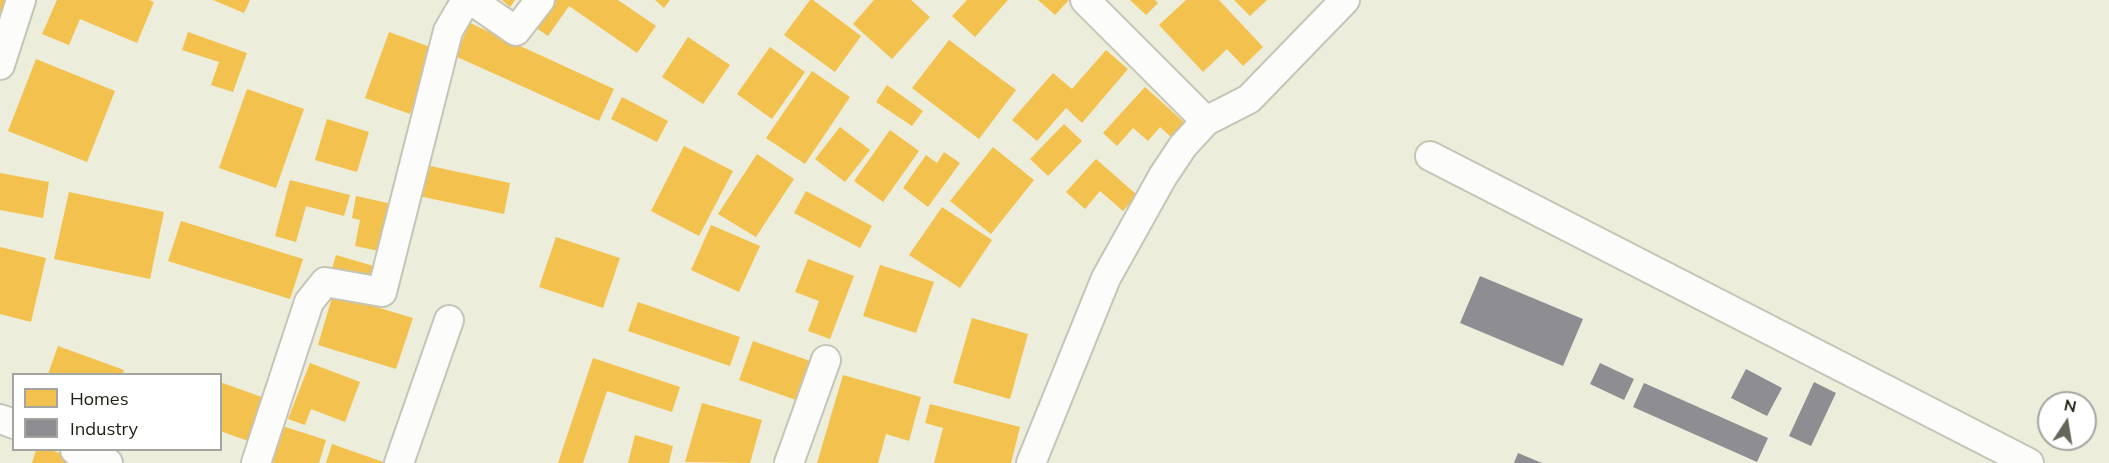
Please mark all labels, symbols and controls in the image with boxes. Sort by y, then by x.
legend [12,373,222,451]
text: Homes [70,387,129,410]
north arrow [2037,391,2097,451]
text: N [2062,394,2078,416]
text: Industry [70,417,138,440]

